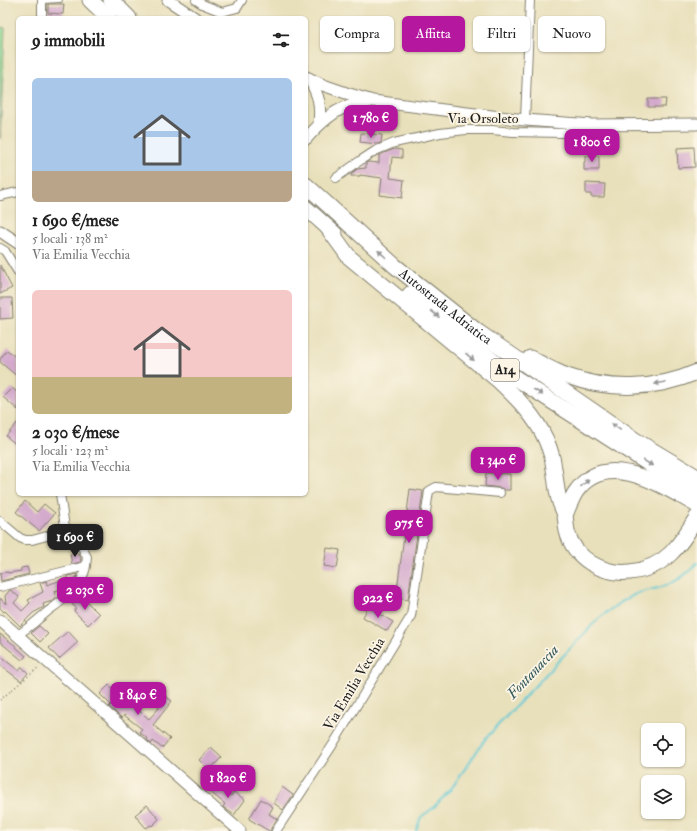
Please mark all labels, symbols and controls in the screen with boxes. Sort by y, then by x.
chip: Compra [320,16,394,52]
chip: Affitta [402,16,465,52]
chip: Filtri [473,16,530,52]
chip: Nuovo [538,16,605,52]
icon: filters [270,29,292,51]
text: 9 immobili [32,30,105,51]
icon: home [126,104,198,176]
pin: 1 780 € [334,105,408,139]
text: 1 780 € [353,110,389,126]
street label: Via Orsoleto [448,110,519,127]
pin: 1 800 € [555,129,629,163]
text: 1 800 € [573,134,611,150]
text: 1 690 €/mese [32,210,119,231]
text: 5 locali · 138 m² [32,231,108,247]
text: Via Emilia Vecchia [32,247,130,263]
one-way arrow [377,250,387,259]
street label: Autostrada Adriatica [395,264,496,348]
one-way arrow [429,310,440,318]
icon: home [126,316,198,388]
one-way arrow [465,353,476,362]
road number: A14 [491,359,519,381]
one-way arrow [654,381,666,387]
one-way arrow [533,388,543,396]
text: 2 030 €/mese [32,422,119,443]
one-way arrow [611,423,621,431]
text: 5 locali · 123 m² [32,443,108,459]
pin: 1 340 € [461,447,535,481]
text: 1 340 € [480,452,516,468]
text: Via Emilia Vecchia [32,459,130,475]
one-way arrow [642,459,654,466]
one-way arrow [579,478,590,487]
pin: 975 € [381,510,437,544]
text: 975 € [395,515,423,531]
pin: 1 690 € [38,524,112,558]
text: 1 690 € [56,529,94,545]
pin: 2 030 € [48,577,122,611]
text: 2 030 € [66,582,104,598]
pin: 922 € [350,585,406,619]
text: 922 € [363,590,393,606]
street label: Via Emilia Vecchia [320,634,389,734]
water label: Fontanaccia [502,641,563,704]
pin: 1 840 € [101,682,175,716]
text: 1 840 € [119,687,157,703]
map controls [641,723,685,819]
button: locate [641,723,685,767]
pin: 1 820 € [191,765,265,799]
text: 1 820 € [209,770,247,786]
button: layers [641,775,685,819]

